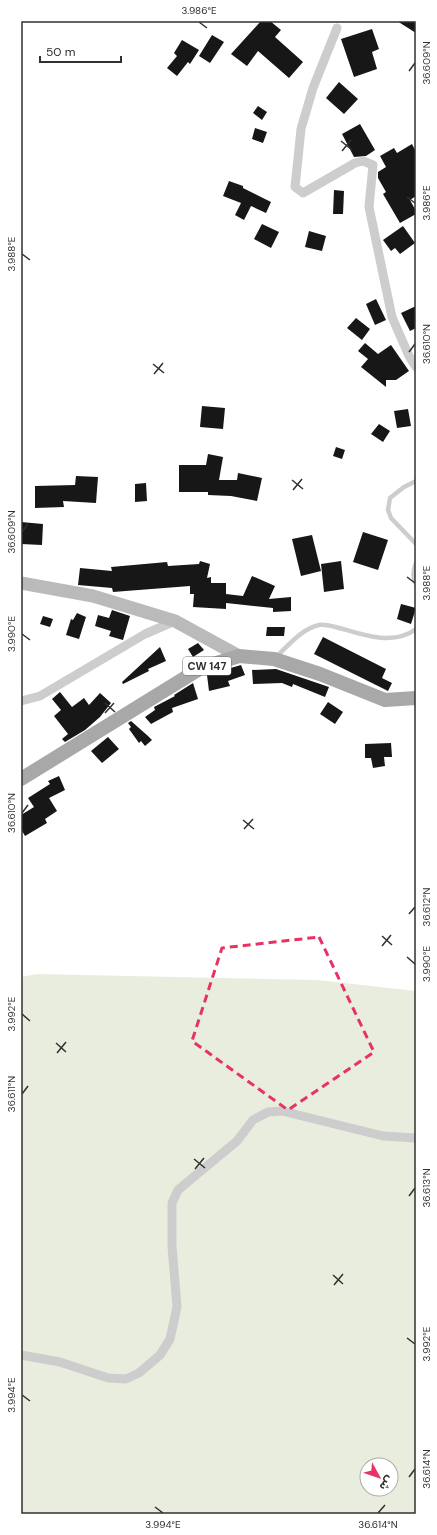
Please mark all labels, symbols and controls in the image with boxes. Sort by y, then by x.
text: 3.986°E [181,4,217,17]
scale bar [40,38,121,64]
text: 36.609°N [420,41,433,85]
text: 50 m [46,44,75,60]
text: 3.986°E [420,185,433,221]
text: 3.988°E [5,236,18,271]
text: 36.610°N [420,324,433,364]
text: 36.609°N [5,510,18,554]
text: 3.988°E [420,565,433,600]
text: 3.990°E [5,616,18,652]
road number: CW 147 [183,657,231,675]
text: 36.610°N [5,793,18,833]
text: 36.612°N [420,887,433,926]
text: 3.990°E [420,946,433,982]
text: 3.992°E [5,996,18,1031]
text: 36.611°N [5,1076,18,1112]
text: 36.613°N [420,1168,433,1208]
text: 3.992°E [420,1326,433,1361]
text: 3.994°E [5,1377,18,1413]
text: 36.614°N [420,1449,433,1489]
north arrow [359,1457,399,1497]
text: ش [376,1473,397,1494]
text: 3.994°E [145,1518,181,1531]
text: 36.614°N [358,1518,398,1531]

